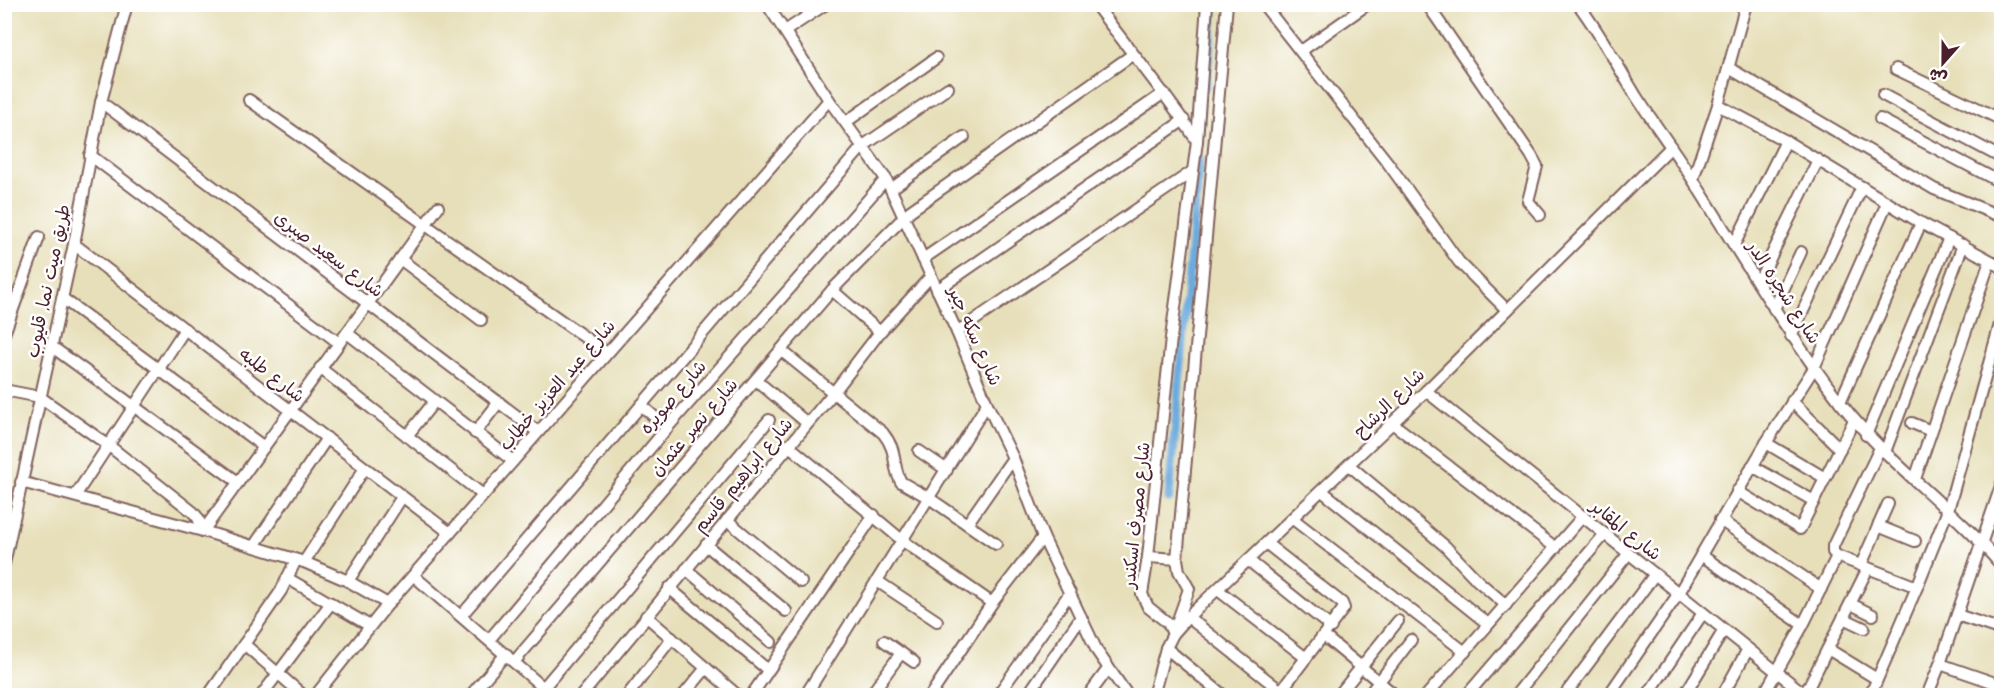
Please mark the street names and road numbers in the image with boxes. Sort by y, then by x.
street label: طريق ميت نما, قليوب [22,202,75,360]
street label: شارع سعيد صبرى [269,207,387,303]
street label: شارع شجره الدر [1740,235,1825,348]
street label: شارع سكه جير [942,282,1006,389]
street label: شارع عبد العزيز خطاب [495,316,621,456]
street label: شارع طلبه [234,343,308,408]
street label: شارع صويره [636,356,712,439]
street label: شارع الرشاح [1349,364,1430,443]
street label: شارع نصر عثمان [646,374,743,481]
street label: شارع ابراهيم قاسم [689,414,800,539]
street label: شارع مصرف اسكندر [1118,441,1156,591]
street label: شارع المقابر [1584,494,1665,566]

